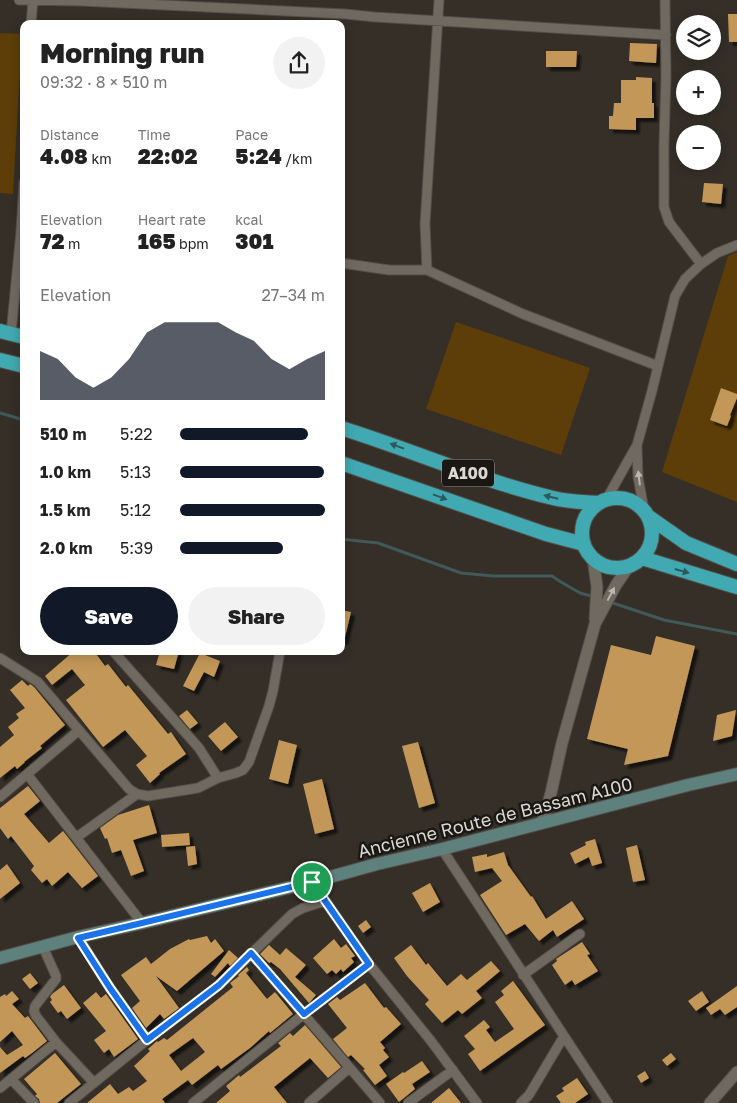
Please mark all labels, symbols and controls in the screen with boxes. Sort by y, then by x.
map controls [676,15,721,170]
button: layers [676,15,721,60]
text: Morning run [40,36,204,69]
button: share [273,37,325,89]
button: + [676,70,721,115]
text: 09:32 · 8 × 510 m [40,72,168,92]
button: − [676,125,721,170]
text: Distance [40,126,99,143]
text: Time [138,126,171,143]
text: Pace [235,126,268,143]
text: 4.08 [40,143,88,169]
text: 22:02 [138,143,198,169]
text: 5:24 [235,143,282,169]
text: km [88,150,112,167]
text: /km [282,150,312,167]
text: Elevation [40,211,102,228]
text: Heart rate [138,211,206,228]
text: kcal [235,211,263,228]
text: 72 [40,228,65,254]
text: 165 [138,228,176,254]
text: 301 [235,228,274,254]
text: m [65,235,80,252]
text: bpm [176,235,209,252]
text: Elevation [40,285,111,305]
text: 27–34 m [261,285,325,305]
text: 510 m [40,424,86,444]
text: 5:22 [120,424,153,444]
one-way arrow [389,442,404,449]
road number: A100 [442,459,494,486]
text: 1.0 km [40,462,91,482]
text: 5:13 [120,462,151,482]
one-way arrow [635,470,643,486]
one-way arrow [543,493,558,501]
one-way arrow [433,494,448,502]
text: 1.5 km [40,500,90,520]
text: 5:12 [120,500,151,520]
text: 2.0 km [40,538,93,558]
text: 5:39 [120,538,153,558]
one-way arrow [675,567,690,575]
button: Save [40,587,178,645]
button: Share [188,587,325,645]
one-way arrow [607,587,615,601]
street label: Ancienne Route de Bassam A100 [355,772,635,862]
pin [291,861,333,903]
icon: arrive [298,868,326,896]

